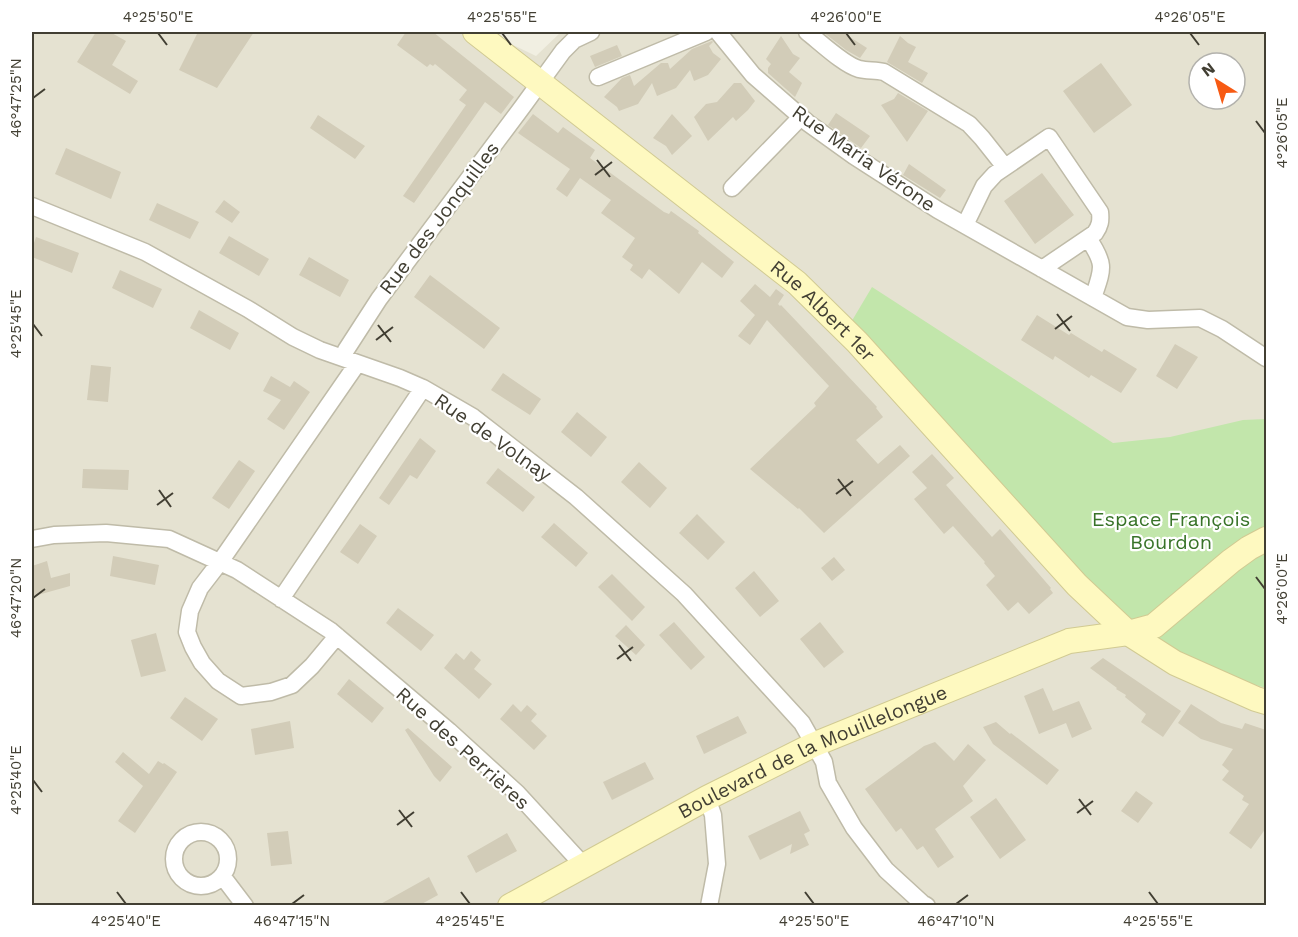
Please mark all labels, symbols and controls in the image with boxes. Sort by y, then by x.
text: 4°25'50"E [123,8,193,26]
text: 4°25'55"E [467,8,537,26]
text: 4°26'00"E [810,8,882,26]
text: 4°26'05"E [1154,8,1226,26]
north arrow [1187,51,1247,111]
text: 46°47'25"N [7,58,25,138]
text: N [1198,58,1219,81]
text: 4°26'05"E [1273,97,1291,169]
street label: Rue Maria Vérone [788,99,940,217]
street label: Rue des Jonquilles [374,137,504,299]
street label: Rue Albert 1er [766,255,880,366]
text: 4°25'45"E [7,289,25,359]
street label: Rue de Volnay [430,388,557,487]
park label: Espace François Bourdon [1092,507,1250,554]
text: 4°26'00"E [1273,553,1291,625]
text: 46°47'20"N [7,558,25,638]
street label: Boulevard de la Mouillelongue [674,680,951,824]
street label: Rue des Perrières [391,682,535,814]
text: 4°25'40"E [7,745,25,815]
text: 4°25'40"E [91,912,161,930]
text: 46°47'15"N [254,912,330,930]
text: 4°25'45"E [435,912,505,930]
text: 4°25'50"E [779,912,849,930]
text: 46°47'10"N [917,912,995,930]
text: 4°25'55"E [1123,912,1193,930]

